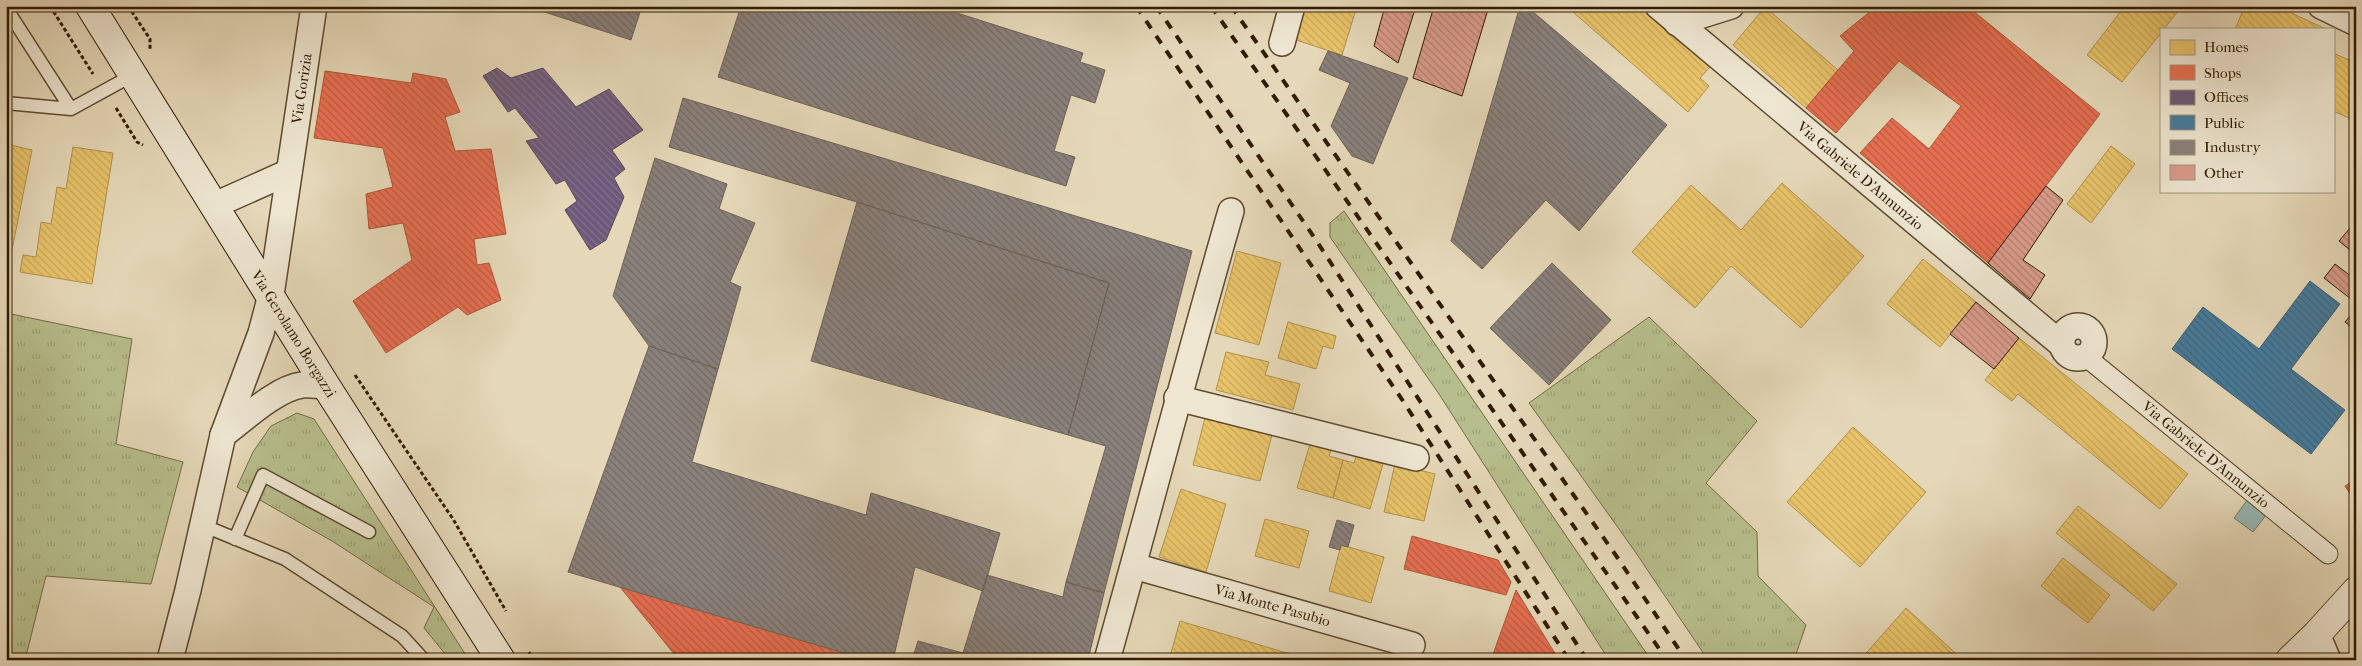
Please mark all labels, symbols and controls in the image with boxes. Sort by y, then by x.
legend [2160,28,2334,192]
text: Homes [2204,38,2249,56]
street label: Via Gorizia [287,51,316,126]
text: Shops [2204,64,2242,82]
text: Offices [2204,88,2249,106]
text: Public [2204,114,2245,132]
street label: Via Gabriele D'Annunzio [1793,117,1927,234]
text: Industry [2204,138,2261,156]
text: Other [2204,164,2244,182]
street label: Via Gerolamo Borgazzi [247,266,340,401]
street label: Via Gabriele D'Annunzio [2138,397,2274,512]
street label: Via Monte Pasubio [1212,580,1333,630]

